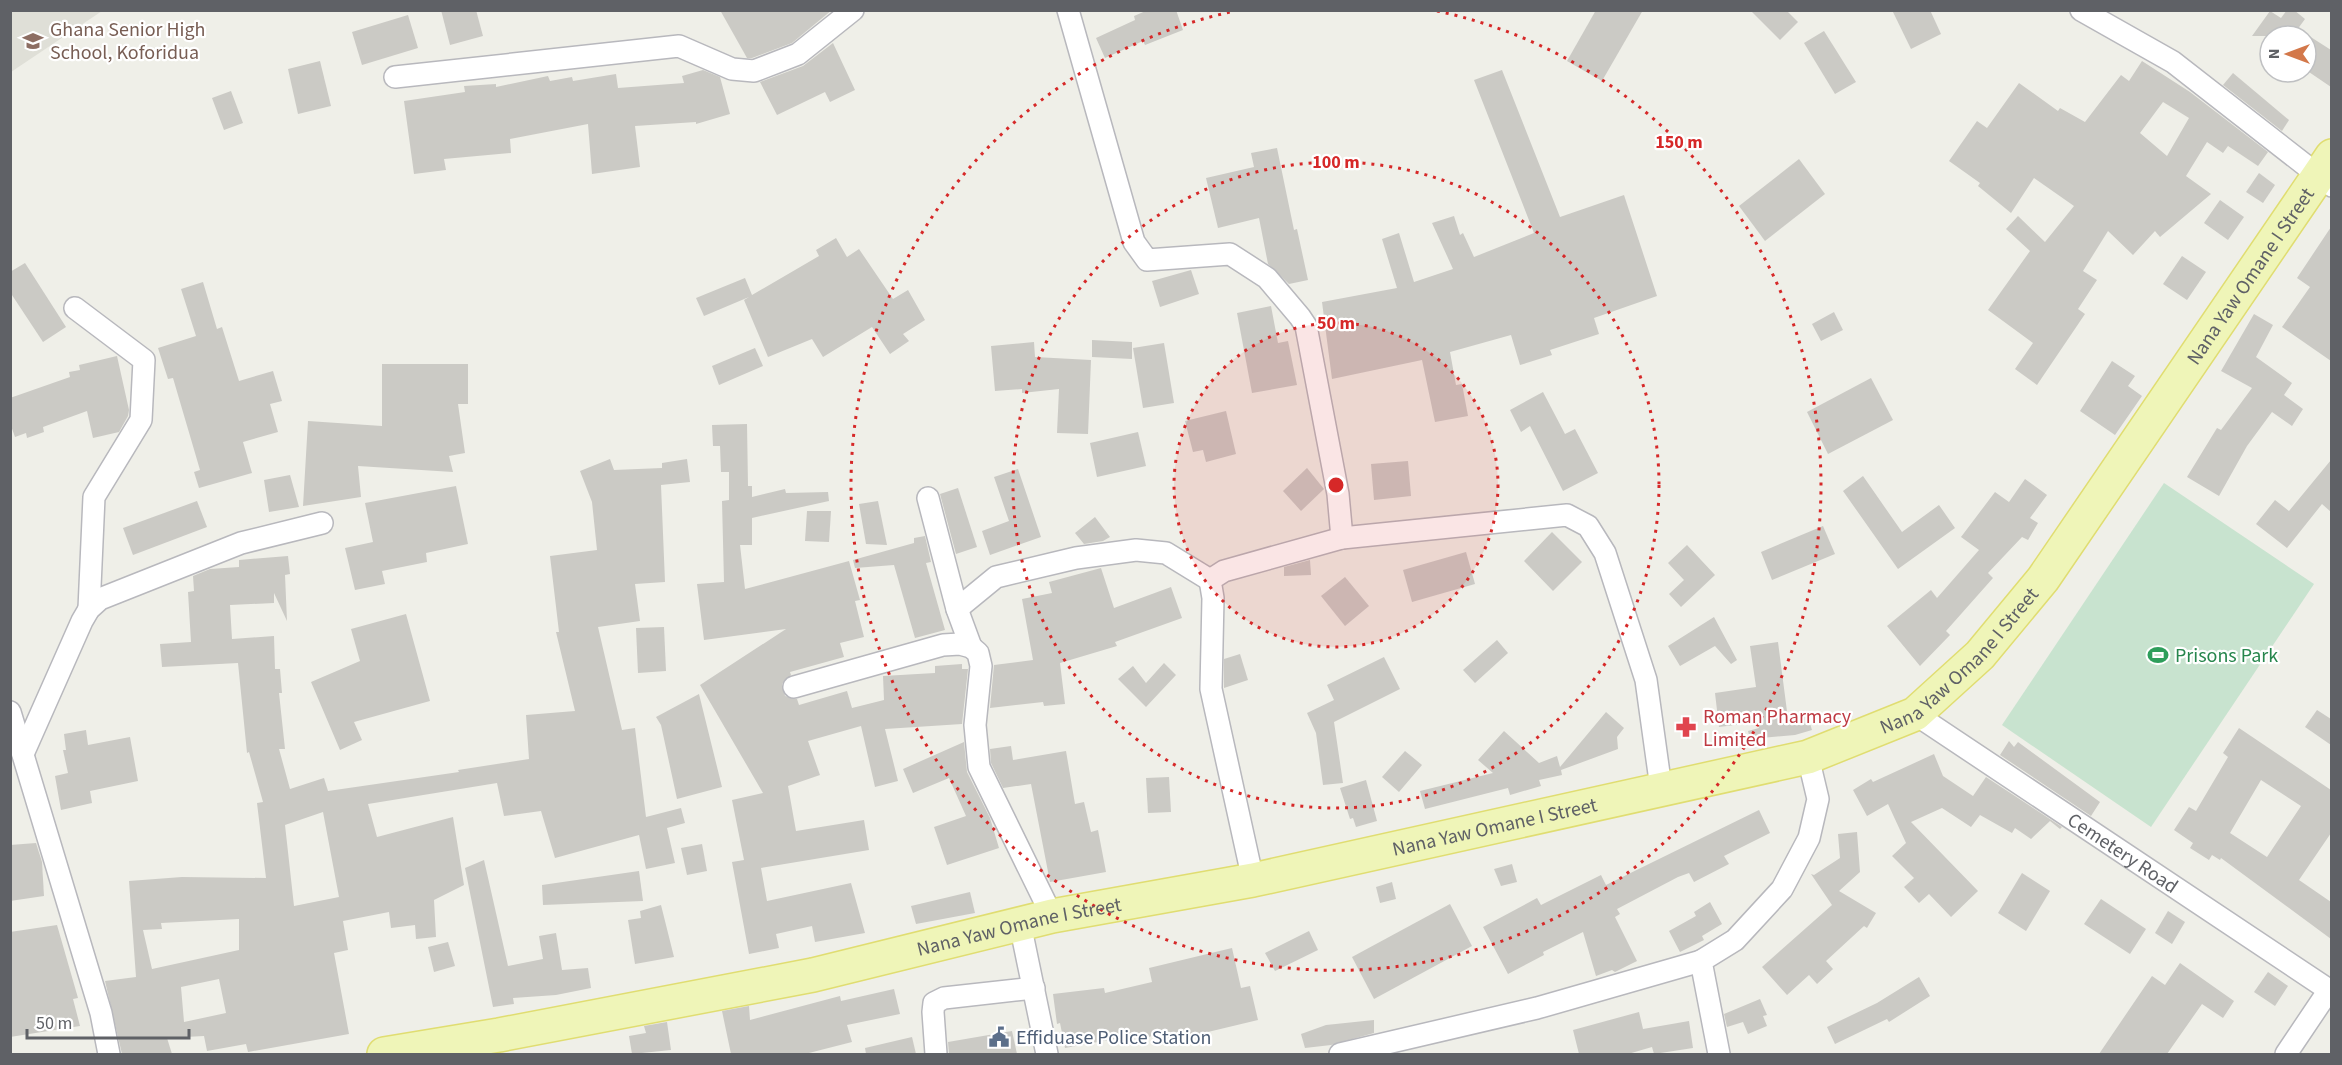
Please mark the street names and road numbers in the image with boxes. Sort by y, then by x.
street label: Nana Yaw Omane I Street [2180,182,2322,371]
street label: Nana Yaw Omane I Street [1876,582,2046,742]
street label: Nana Yaw Omane I Street [1390,791,1600,864]
street label: Cemetery Road [2061,806,2183,901]
street label: Nana Yaw Omane I Street [914,891,1124,964]

